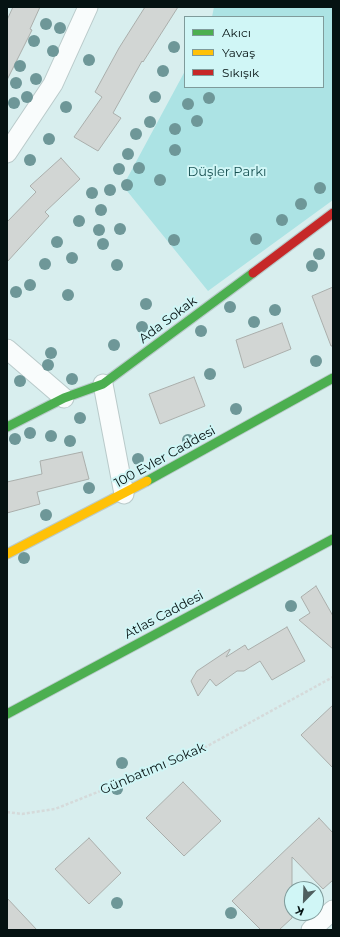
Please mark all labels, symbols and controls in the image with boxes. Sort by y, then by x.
legend [184,16,324,88]
text: Akıcı [222,25,251,40]
text: Yavaş [222,45,255,60]
text: Sıkışık [222,65,259,80]
park label: Düşler Parkı [188,164,266,180]
street label: Ada Sokak [136,293,200,347]
street label: 100 Evler Caddesi [112,423,218,491]
street label: Atlas Caddesi [122,588,206,642]
street label: Günbatımı Sokak [98,740,208,798]
north arrow [284,881,324,921]
text: K [293,903,306,919]

